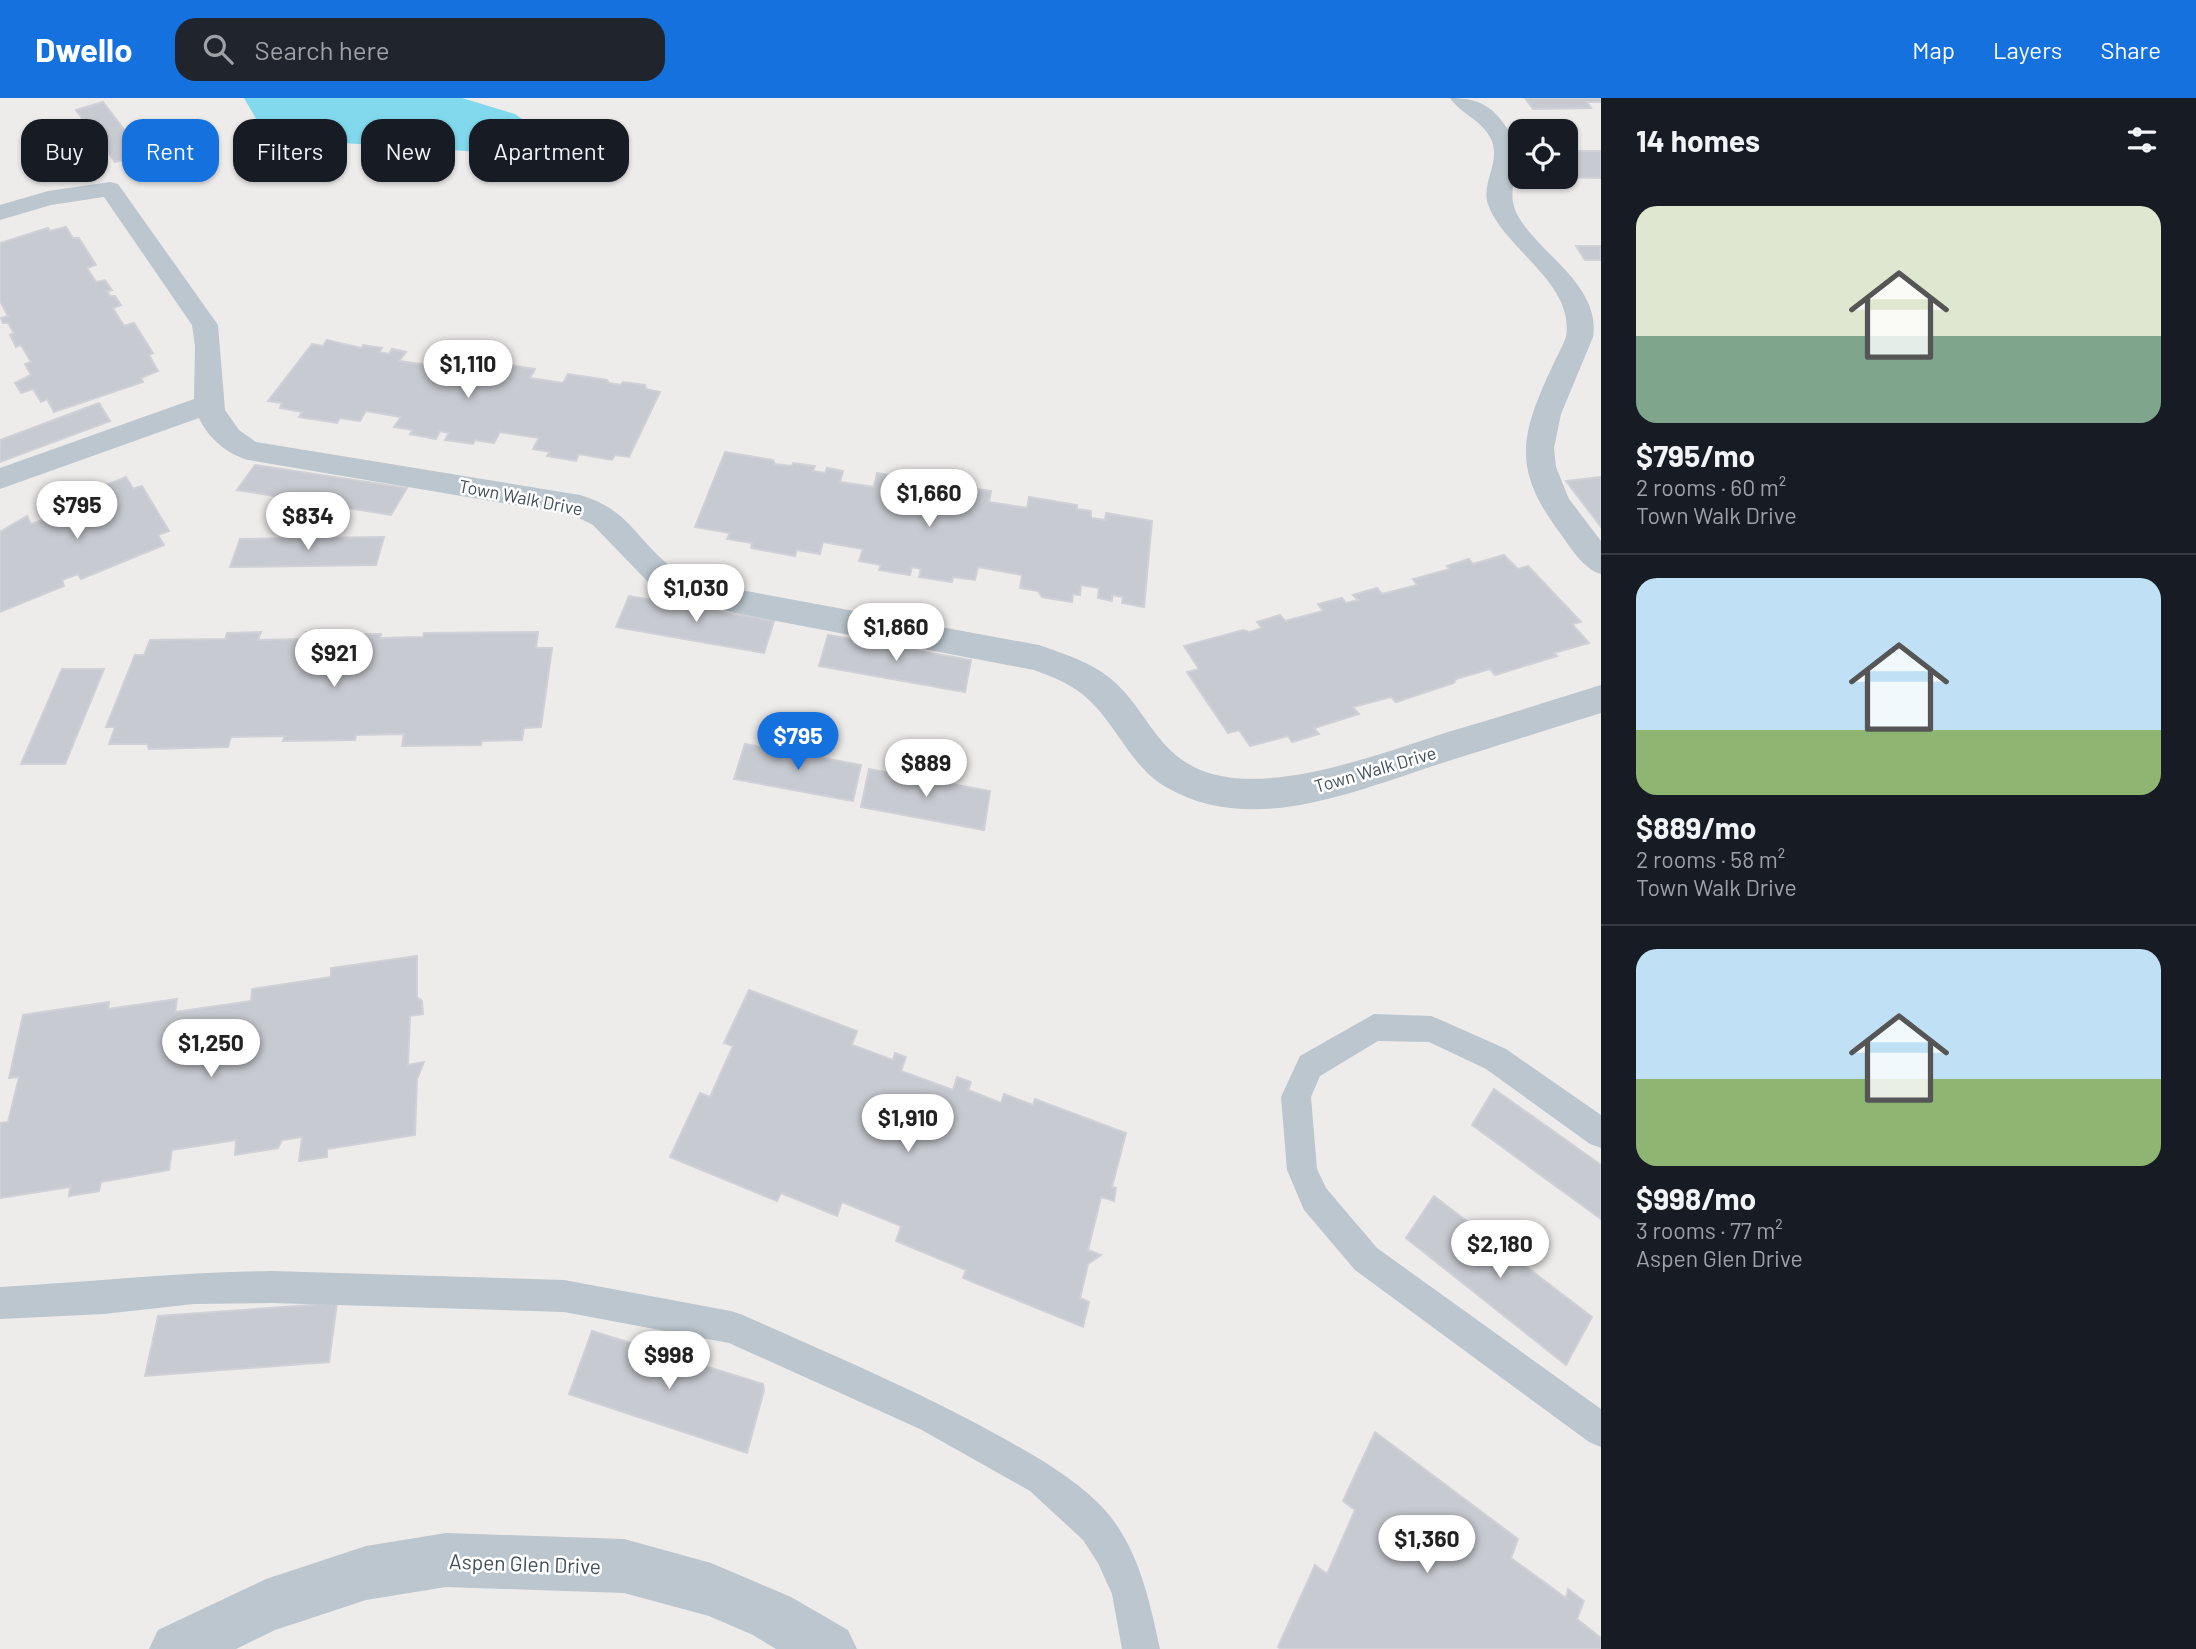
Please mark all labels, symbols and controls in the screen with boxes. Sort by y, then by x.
search box [175,18,665,81]
text: Dwello [35,29,133,69]
icon: search [199,30,237,68]
text: Search here [255,34,390,65]
text: Map [1912,35,1955,64]
text: Layers [1993,35,2062,64]
text: Share [2100,35,2161,64]
chip: Buy [21,119,108,182]
chip: Rent [122,119,219,182]
chip: Filters [233,119,347,182]
chip: New [361,119,455,182]
chip: Apartment [469,119,629,182]
map controls [1508,119,1578,189]
button: locate [1508,119,1578,189]
icon: filters [2123,121,2161,159]
text: 14 homes [1636,122,1760,158]
icon: home [1836,252,1962,378]
pin: $1,110 [411,341,525,400]
text: $1,110 [440,349,496,377]
text: $795/mo [1636,437,1755,473]
pin: $1,660 [872,470,986,529]
text: 2 rooms · 60 m² [1636,473,1786,501]
street label: Town Walk Drive [457,474,585,520]
text: $1,660 [896,478,962,506]
pin: $795 [36,482,118,541]
text: $795 [52,490,102,518]
pin: $834 [267,492,349,552]
text: $834 [282,501,334,529]
text: Town Walk Drive [1636,501,1797,529]
pin: $1,030 [639,564,753,624]
text: $1,030 [663,573,729,601]
pin: $1,860 [839,603,953,663]
text: $1,860 [863,612,929,640]
icon: home [1836,624,1962,750]
pin: $921 [293,630,375,689]
text: $921 [311,638,357,666]
pin: $795 [757,712,839,772]
text: $795 [773,721,823,749]
pin: $889 [885,740,967,799]
street label: Town Walk Drive [1312,741,1438,797]
text: $889 [901,748,951,776]
text: $889/mo [1636,809,1757,845]
text: 2 rooms · 58 m² [1636,845,1785,873]
text: Town Walk Drive [1636,873,1797,901]
icon: home [1836,995,1962,1121]
pin: $1,250 [154,1020,268,1079]
text: $1,250 [178,1028,244,1056]
pin: $1,910 [851,1094,965,1154]
text: $1,910 [878,1103,938,1131]
text: $998/mo [1636,1180,1756,1216]
text: 3 rooms · 77 m² [1636,1216,1783,1244]
pin: $2,180 [1443,1220,1557,1280]
text: $2,180 [1467,1229,1533,1257]
text: Aspen Glen Drive [1636,1244,1803,1272]
pin: $998 [628,1332,710,1391]
text: $998 [644,1340,694,1368]
pin: $1,360 [1370,1516,1484,1575]
text: $1,360 [1394,1524,1460,1552]
street label: Aspen Glen Drive [449,1548,601,1578]

